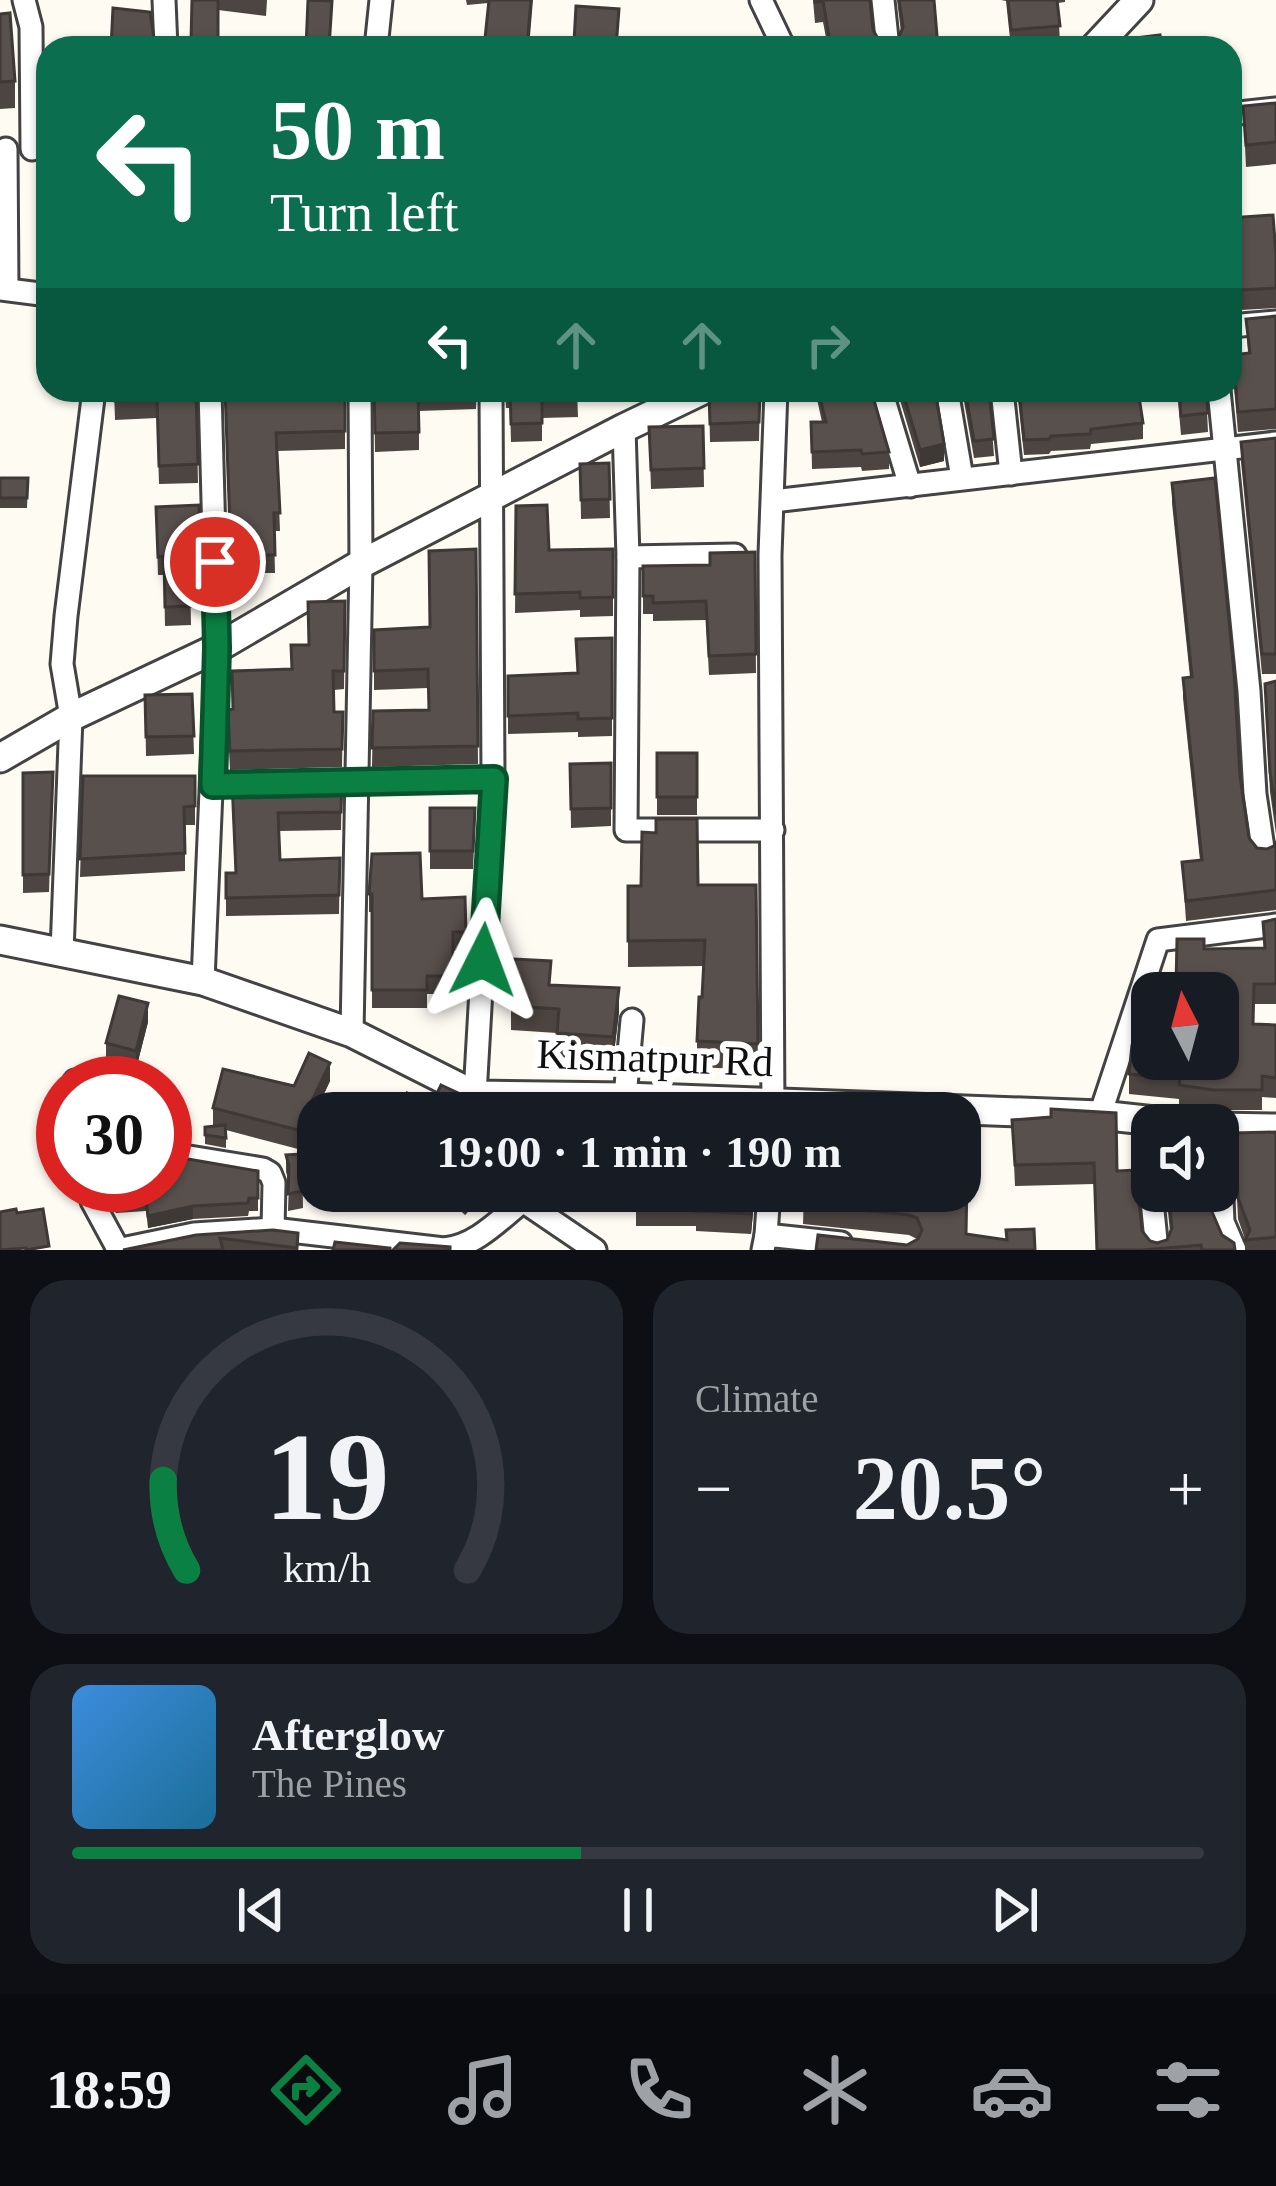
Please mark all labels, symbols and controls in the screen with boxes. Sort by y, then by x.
icon: left [72,84,228,240]
text: 50 m [270,84,445,177]
text: Turn left [270,183,459,243]
icon: left [417,312,483,378]
icon: ahead [543,312,609,378]
icon: ahead [669,312,735,378]
icon: right [795,312,861,378]
pin [164,511,266,613]
icon: arrive [182,529,248,595]
position arrow [420,897,546,1023]
north arrow [1131,972,1239,1080]
map controls [1131,972,1239,1212]
street label: Kismatpur Rd [536,1031,774,1085]
speed limit sign: 30 [36,1056,192,1212]
button: sound [1131,1104,1239,1212]
text: 19:00 · 1 min · 190 m [437,1127,842,1177]
text: Climate [695,1377,818,1420]
text: 19 [264,1408,389,1546]
text: 20.5° [853,1439,1046,1538]
text: − [695,1452,732,1525]
text: + [1167,1452,1204,1525]
text: km/h [282,1544,371,1591]
text: Afterglow [252,1710,444,1760]
text: The Pines [252,1762,407,1805]
icon: previous [228,1877,294,1943]
icon: pause [605,1877,671,1943]
icon: next [982,1877,1048,1943]
icon: directions [264,2048,348,2132]
icon: music [441,2048,525,2132]
icon: phone [617,2048,701,2132]
icon: climate [793,2048,877,2132]
icon: car [970,2048,1054,2132]
icon: filters [1146,2048,1230,2132]
text: 18:59 [46,2060,172,2120]

